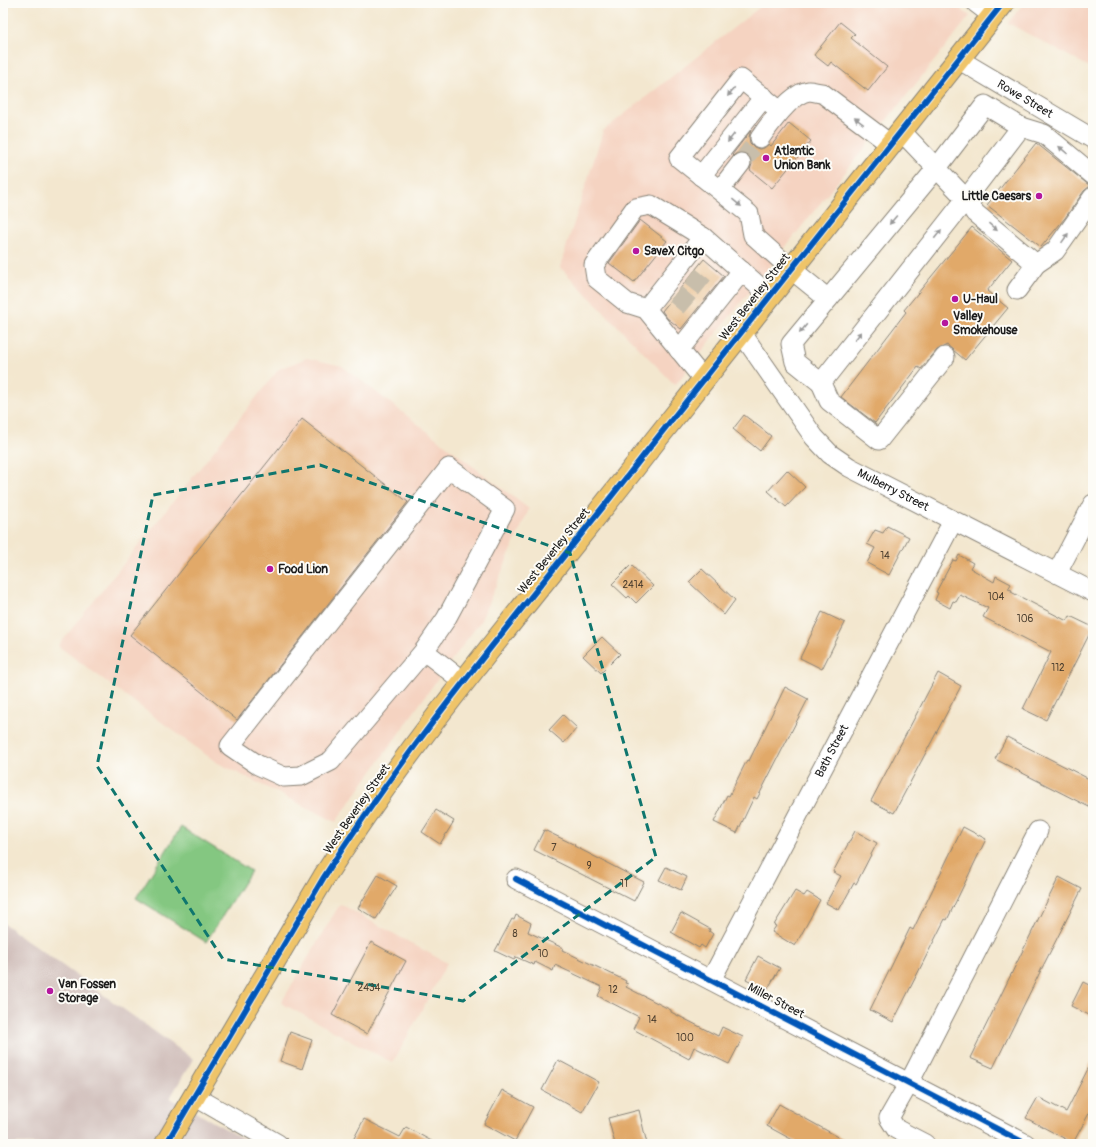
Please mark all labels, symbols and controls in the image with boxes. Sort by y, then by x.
street label: Rowe Street [994,76,1056,121]
one-way arrow [727,87,735,98]
one-way arrow [854,117,864,125]
one-way arrow [726,133,735,144]
place label: Atlantic Union Bank [774,144,831,173]
one-way arrow [1058,145,1068,154]
marker: Atlantic Union Bank [761,153,771,163]
place label: Little Caesars [962,189,1032,204]
marker: Little Caesars [1034,191,1044,201]
one-way arrow [731,199,742,208]
one-way arrow [889,215,898,226]
one-way arrow [987,223,998,232]
one-way arrow [934,229,942,240]
one-way arrow [1061,232,1069,243]
place label: SaveX Citgo [644,244,705,259]
marker: SaveX Citgo [631,246,641,256]
street label: West Beverley Street [716,250,794,344]
place label: U-Haul [963,292,998,307]
marker: U-Haul [950,294,960,304]
place label: Valley Smokehouse [953,309,1018,338]
marker: Valley Smokehouse [940,318,950,328]
one-way arrow [799,324,808,334]
one-way arrow [853,331,862,342]
street label: Mulberry Street [855,465,932,514]
street label: West Beverley Street [515,505,593,597]
house number: 14 [880,550,890,562]
place label: Food Lion [278,562,328,577]
marker: Food Lion [265,564,275,574]
house number: 2414 [622,579,644,591]
house number: 104 [988,591,1004,603]
house number: 106 [1017,613,1033,625]
house number: 112 [1051,662,1065,674]
street label: Bath Street [812,722,852,780]
street label: West Beverley Street [320,761,394,857]
house number: 7 [551,842,557,854]
house number: 9 [586,860,592,872]
house number: 11 [620,878,628,890]
house number: 8 [512,928,518,940]
house number: 10 [538,948,549,960]
place label: Van Fossen Storage [58,977,116,1006]
street label: Miller Street [745,980,807,1022]
house number: 2434 [358,982,381,994]
house number: 12 [608,984,618,996]
marker: Van Fossen Storage [45,986,55,996]
house number: 14 [647,1014,657,1026]
house number: 100 [676,1032,694,1044]

